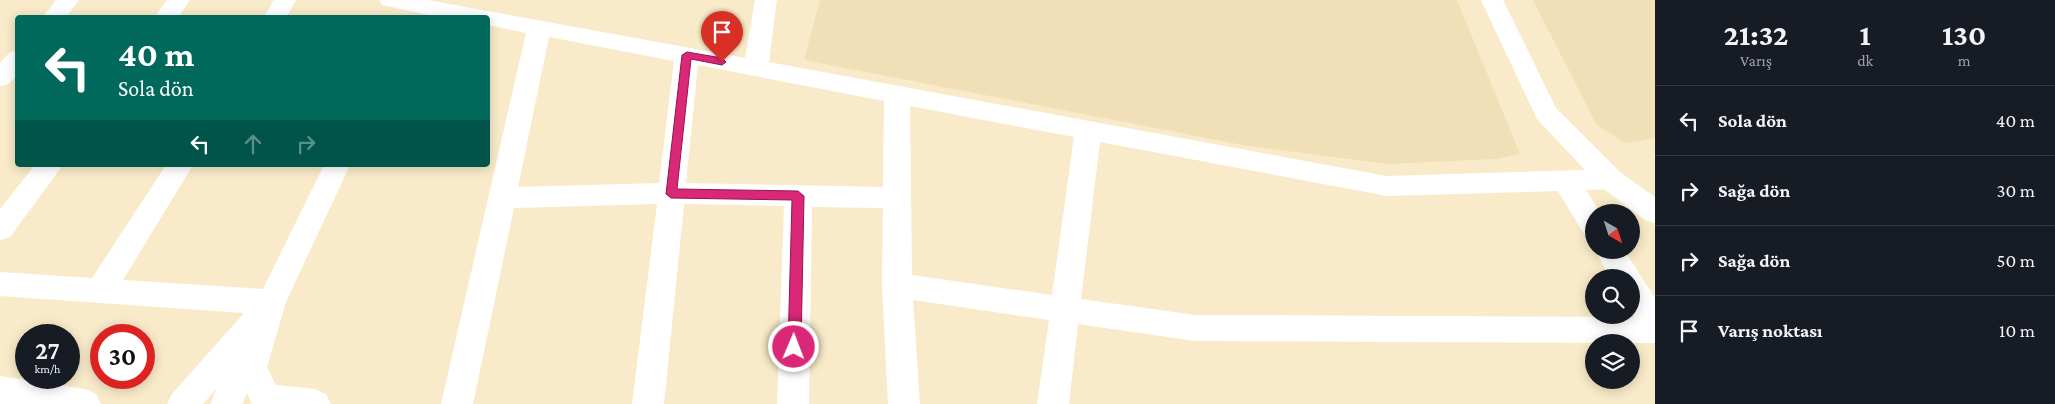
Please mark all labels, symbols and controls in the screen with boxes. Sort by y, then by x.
pin [701,11,743,62]
icon: arrive [708,18,736,46]
text: 21:32 [1724,18,1788,51]
text: 1 [1860,18,1871,51]
text: 130 [1942,18,1986,51]
icon: left [35,35,100,100]
text: 40 m [118,35,195,74]
text: Varış [1740,52,1772,69]
text: dk [1857,52,1873,69]
text: m [1958,52,1971,69]
text: Sola dön [118,76,194,101]
icon: left [1675,107,1703,135]
text: Sola dön [1718,110,1787,131]
text: 40 m [1996,110,2035,131]
icon: left [186,130,214,158]
icon: ahead [239,130,267,158]
icon: right [292,130,320,158]
icon: right [1675,177,1703,205]
text: Sağa dön [1718,180,1790,201]
text: 30 m [1996,180,2035,201]
north arrow [1585,204,1640,259]
map controls [1585,204,1640,389]
icon: right [1675,247,1703,275]
text: Sağa dön [1718,250,1790,271]
text: 50 m [1996,250,2035,271]
button: search [1585,269,1640,324]
icon: arrive [1675,317,1703,345]
position arrow [767,320,819,372]
text: Varış noktası [1718,320,1823,341]
text: 10 m [1999,320,2035,341]
speed limit sign: 30 [90,324,155,389]
button: layers [1585,334,1640,389]
text: 27 [35,337,60,364]
text: km/h [35,362,60,376]

